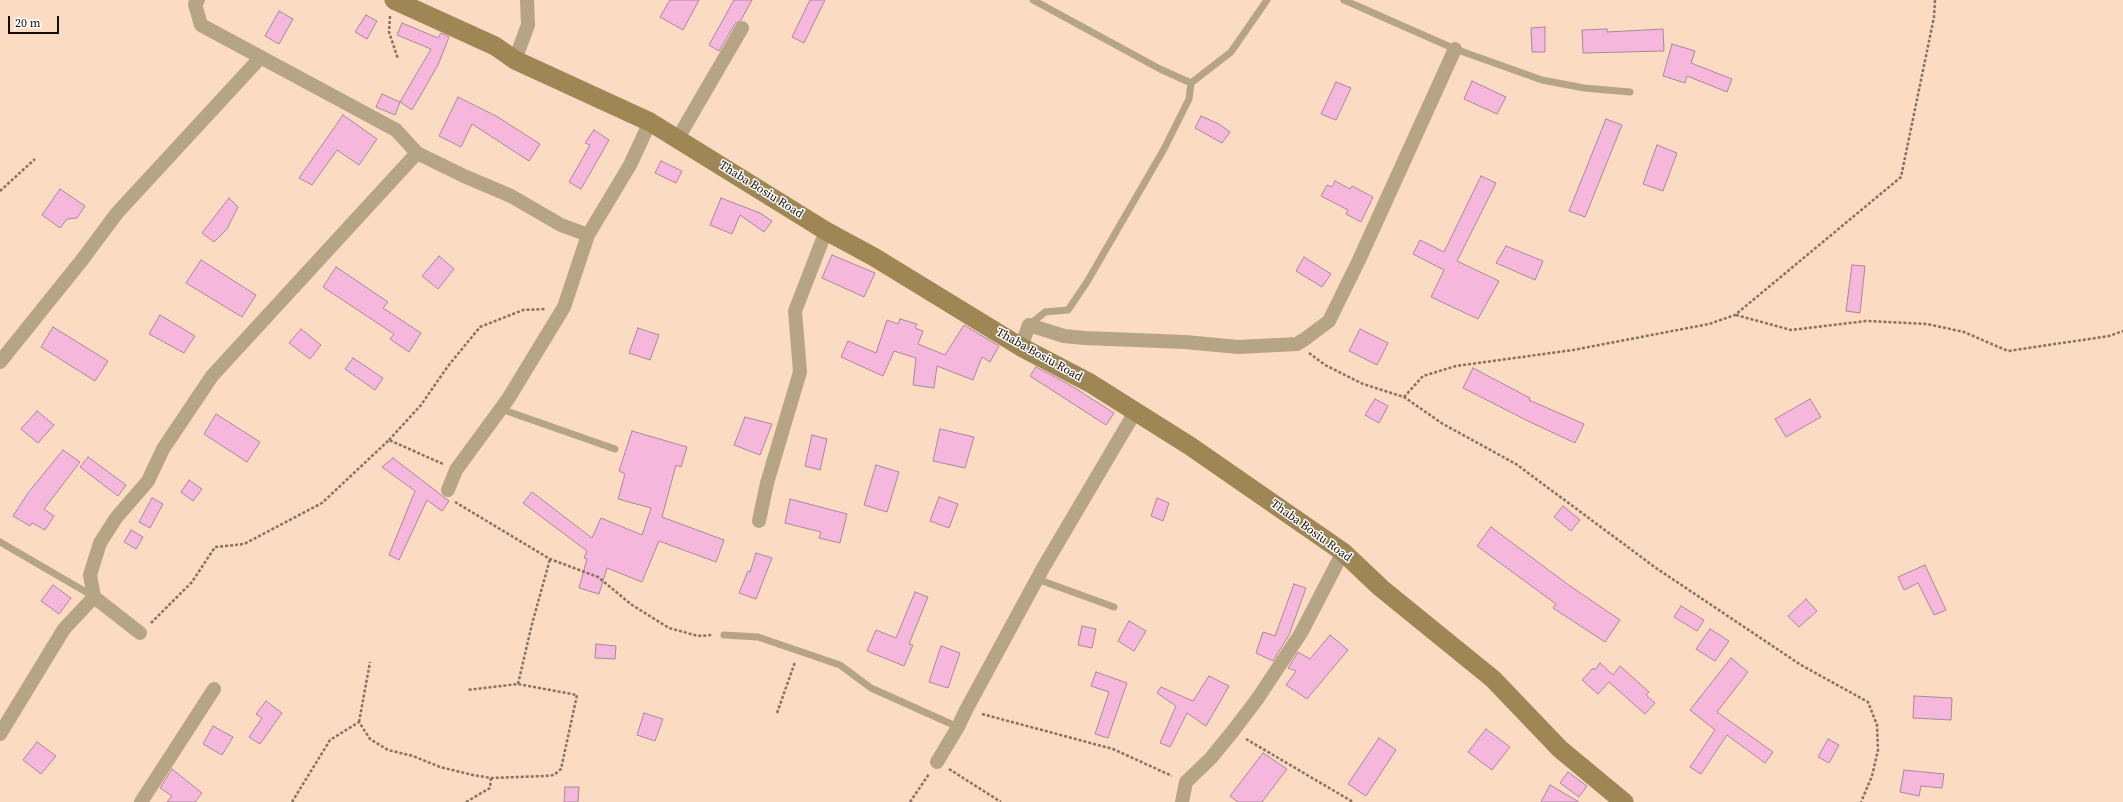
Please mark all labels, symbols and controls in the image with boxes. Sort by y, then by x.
scale bar [10,8,61,34]
text: 20 m [15,15,41,31]
street label: Thaba Bosiu Road [716,158,806,222]
street label: Thaba Bosiu Road [993,325,1085,385]
street label: Thaba Bosiu Road [1268,497,1354,565]

